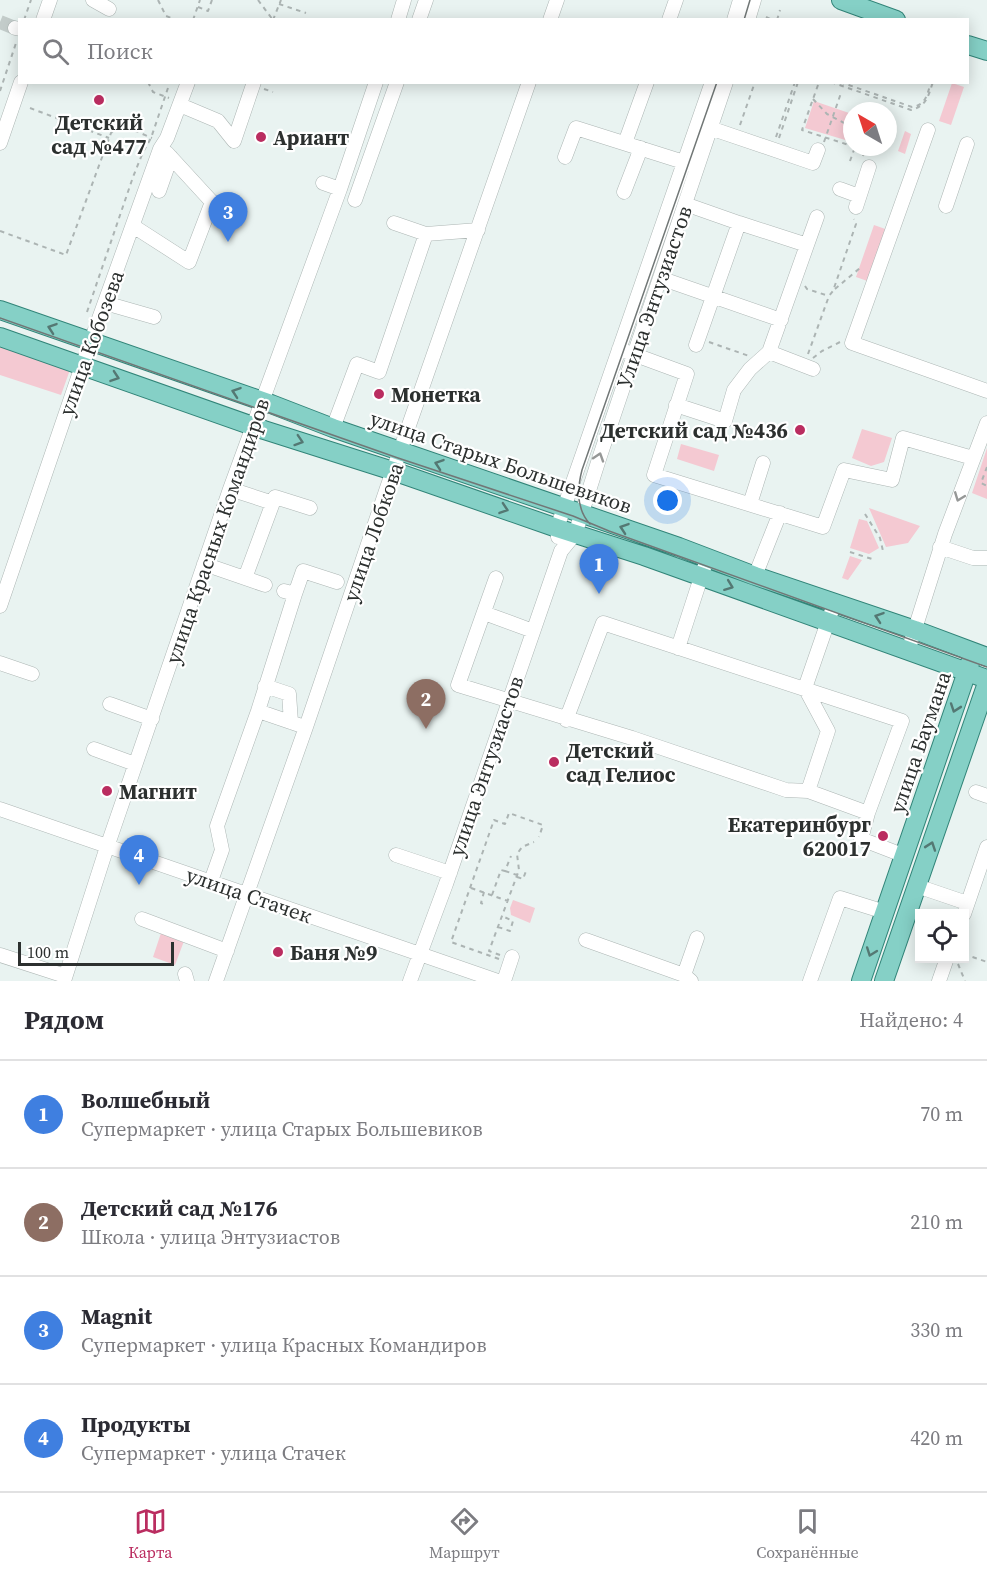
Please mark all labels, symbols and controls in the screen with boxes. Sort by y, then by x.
search box [18,18,969,84]
icon: search [39,35,72,68]
text: Поиск [87,36,153,66]
marker: Детский сад №477 [92,93,106,107]
north arrow [843,102,897,156]
place label: Детский сад №477 [51,108,147,161]
place label: Ариант [273,123,350,152]
marker: Ариант [254,130,268,144]
pin: 3 [208,192,248,242]
street label: Улица Энтузиастов [609,202,699,392]
street label: улица Кобозева [51,266,131,420]
one-way arrow [47,322,58,335]
one-way arrow [109,370,120,383]
place label: Монетка [391,380,481,409]
one-way arrow [231,386,242,399]
marker: Монетка [372,387,386,401]
street label: улица Красных Командиров [158,394,276,668]
street label: улица Старых Большевиков [366,404,636,521]
place label: Детский сад №436 [600,416,788,445]
marker: Детский сад №436 [793,423,807,437]
one-way arrow [293,434,304,446]
one-way arrow [592,452,605,463]
street label: улица Лобкова [336,458,410,605]
one-way arrow [434,459,445,472]
your location [653,486,682,515]
one-way arrow [953,491,966,502]
one-way arrow [498,502,509,515]
one-way arrow [619,522,630,535]
pin: 1 [580,544,618,594]
one-way arrow [722,579,733,591]
one-way arrow [874,612,885,625]
street label: улица Баумана [882,667,958,817]
street label: улица Энтузиастов [442,672,531,860]
pin: 2 [406,680,446,729]
one-way arrow [950,703,962,713]
place label: Детский сад Гелиос [566,736,676,789]
marker: Детский сад Гелиос [547,755,561,769]
place label: Магнит [119,777,197,806]
marker: Магнит [100,784,114,798]
place label: Екатеринбург 620017 [728,810,871,863]
marker: Екатеринбург 620017 [876,829,890,843]
pin: 4 [120,836,158,885]
one-way arrow [923,842,936,852]
street label: улица Стачек [182,860,316,930]
map controls [915,909,969,963]
button: locate [915,909,969,963]
place label: Баня №9 [290,938,377,967]
scale bar [18,939,174,966]
text: 100 m [27,941,69,963]
marker: Баня №9 [271,945,285,959]
one-way arrow [865,946,878,957]
text: Рядом [24,1002,104,1038]
text: Найдено: 4 [859,1006,963,1034]
text: Волшебный [81,1085,210,1115]
text: 1 [38,1100,49,1128]
text: 70 m [920,1100,963,1128]
text: Супермаркет · улица Старых Большевиков [81,1115,483,1143]
text: Детский сад №176 [81,1193,278,1223]
text: 2 [38,1208,49,1236]
text: 210 m [910,1208,963,1236]
text: Школа · улица Энтузиастов [81,1223,340,1251]
text: Magnit [81,1301,152,1331]
text: 3 [38,1316,49,1344]
text: 330 m [910,1316,963,1344]
text: Супермаркет · улица Красных Командиров [81,1331,487,1359]
text: Продукты [81,1409,191,1439]
text: 4 [38,1424,49,1452]
text: 420 m [910,1424,963,1452]
text: Супермаркет · улица Стачек [81,1439,346,1467]
tab: Карта [128,1505,172,1563]
tab: Маршрут [429,1505,500,1563]
tab: Сохранённые [756,1505,859,1563]

